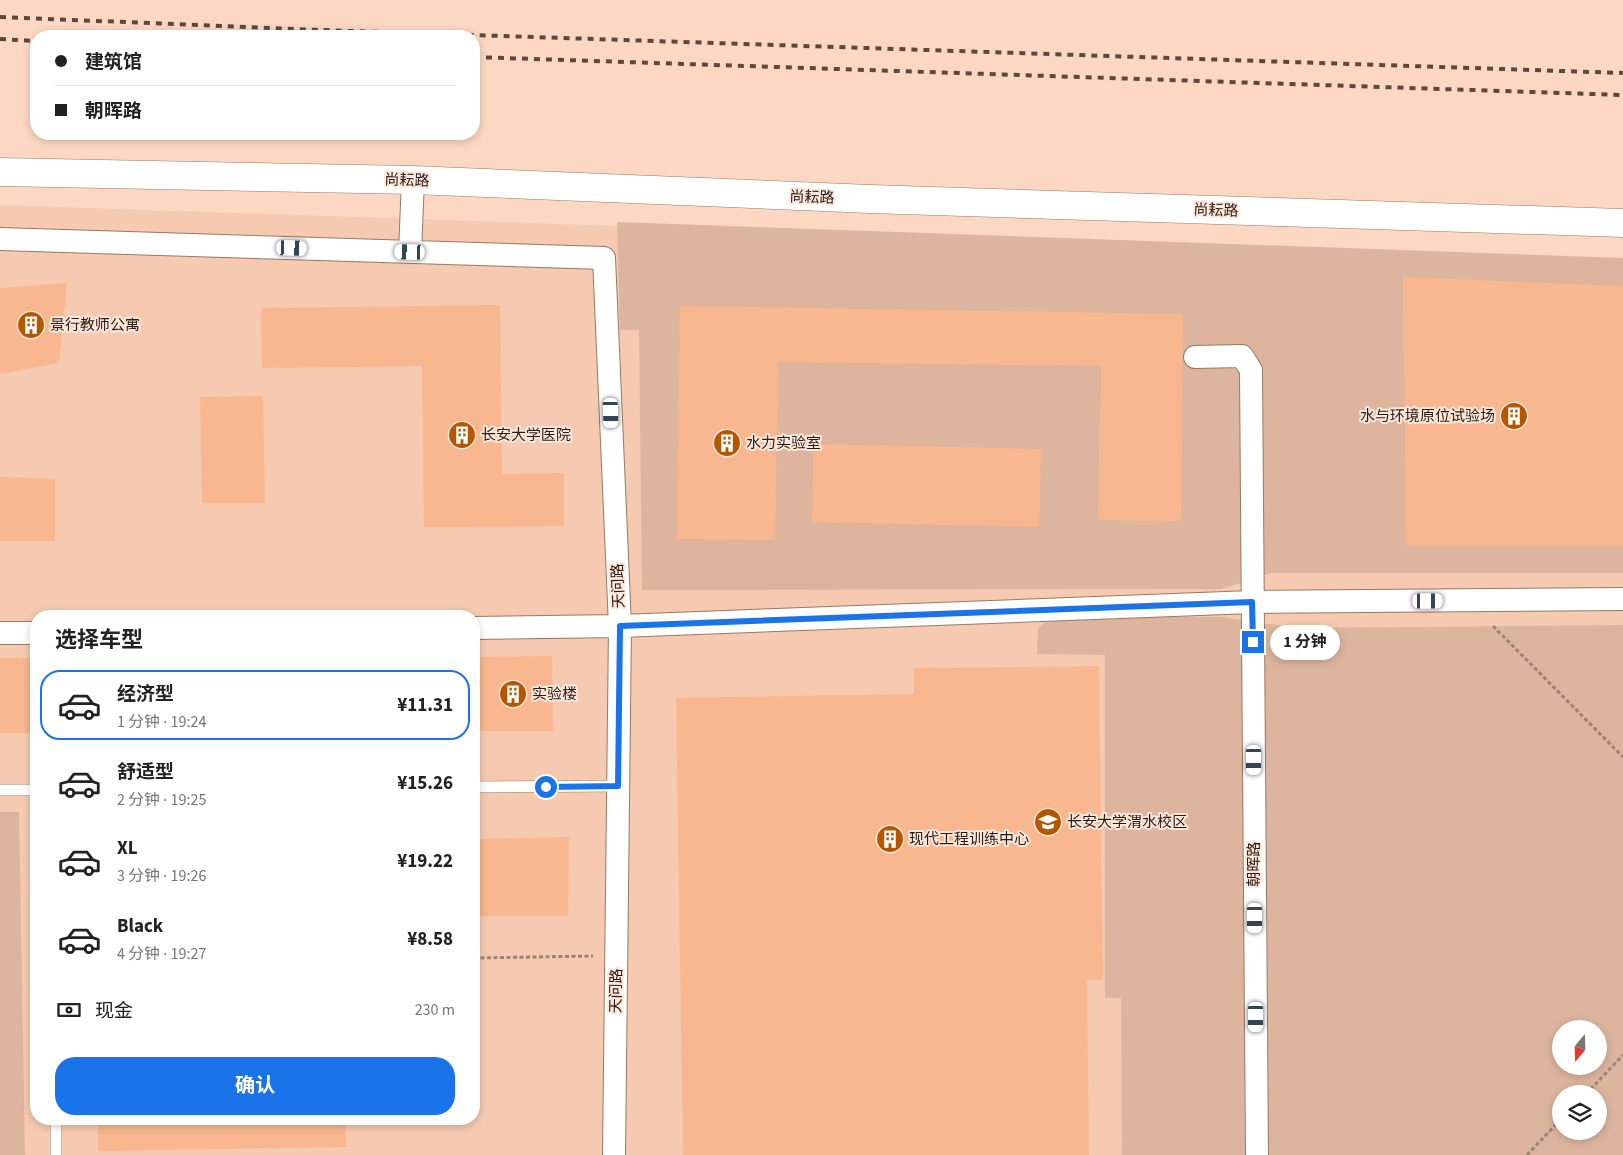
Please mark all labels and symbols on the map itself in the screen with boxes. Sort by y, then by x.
street label: 尚耘路 [384,169,430,192]
street label: 尚耘路 [789,186,835,209]
street label: 尚耘路 [1193,199,1239,222]
car [276,240,307,256]
car [394,244,425,260]
building icon: 景行教师公寓 [16,310,46,340]
place label: 景行教师公寓 [50,315,140,336]
car [602,398,619,428]
building icon: 水与环境原位试验场 [1499,401,1529,431]
place label: 水与环境原位试验场 [1360,406,1495,427]
building icon: 长安大学医院 [447,420,477,450]
place label: 长安大学医院 [481,425,571,446]
building icon: 水力实验室 [712,428,742,458]
place label: 水力实验室 [746,433,821,454]
street label: 天问路 [607,563,630,609]
car [1413,594,1443,609]
callout: 1 分钟 [1270,624,1340,660]
route end [1242,631,1264,653]
building icon: 实验楼 [498,679,528,709]
place label: 实验楼 [532,684,577,705]
car [1246,745,1261,775]
route start [535,776,557,798]
school or university icon: 长安大学渭水校区 [1033,807,1063,837]
place label: 长安大学渭水校区 [1067,812,1187,833]
building icon: 现代工程训练中心 [875,824,905,854]
place label: 现代工程训练中心 [909,829,1029,850]
street label: 朝晖路 [1244,841,1265,887]
car [1247,903,1262,933]
street label: 天问路 [606,968,627,1014]
car [1248,1002,1263,1032]
north arrow [1552,1020,1608,1075]

